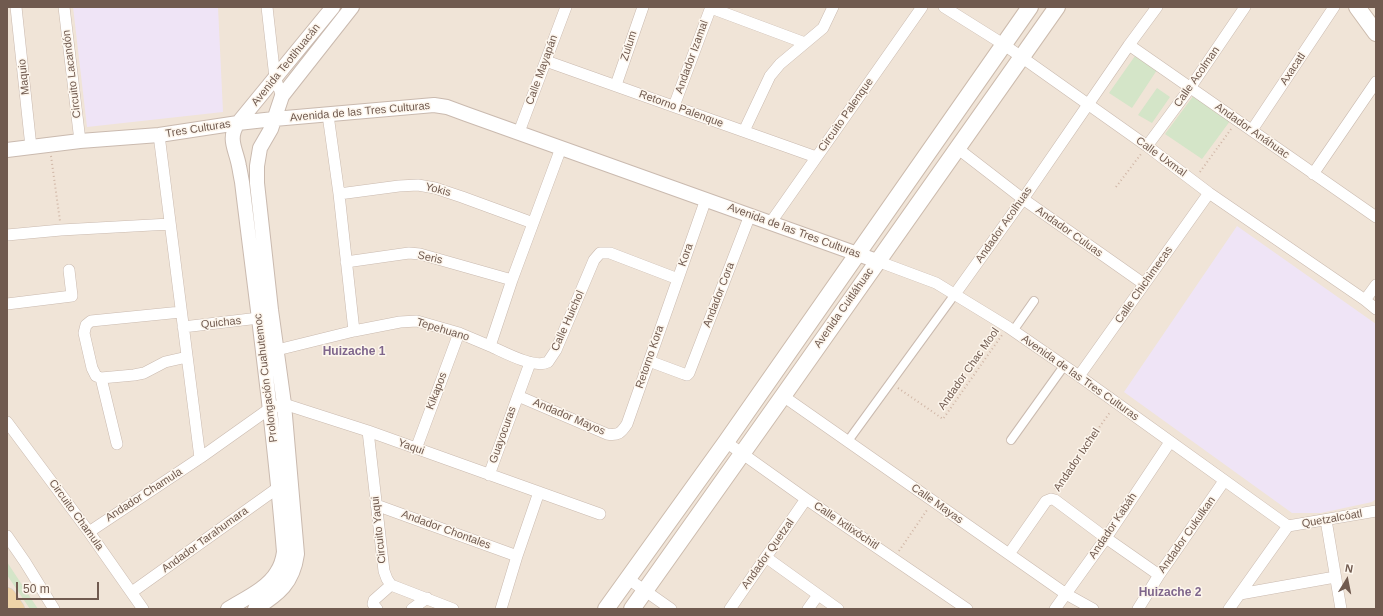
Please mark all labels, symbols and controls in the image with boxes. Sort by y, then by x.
street label: Andador Izamal [673,19,711,95]
street label: Avenida Teotihuacán [249,21,323,109]
street label: Circuito Lacandón [60,29,84,119]
street label: Zulum [618,29,640,63]
street label: Calle Mayapán [523,33,561,107]
street label: Calle Acolman [1171,44,1223,110]
street label: Axacatl [1277,50,1309,88]
street label: Maquio [16,58,32,96]
street label: Circuito Palenque [816,76,876,154]
street label: Retorno Palenque [637,88,725,130]
street label: Avenida de las Tres Culturas [289,99,431,125]
street label: Andador Anáhuac [1212,100,1292,162]
street label: Tres Culturas [165,117,231,141]
street label: Calle Uxmal [1133,134,1189,180]
street label: Yokis [424,180,452,200]
street label: Andador Acolhuas [973,184,1035,266]
street label: Avenida de las Tres Culturas [726,201,862,261]
street label: Andador Culuas [1033,204,1105,260]
street label: Kora [676,242,696,268]
street label: Calle Chichimecas [1112,244,1176,326]
street label: Seris [416,249,444,267]
street label: Andador Cora [701,261,737,329]
street label: Avenida Cuitláhuac [811,265,877,351]
street label: Calle Huichol [549,289,587,353]
street label: Prolongación Cuahutemoc [252,313,280,443]
street label: Quichas [200,314,242,332]
street label: Tepehuano [415,316,471,344]
street label: Retorno Kora [633,324,667,390]
street label: Andador Chac Mool [936,325,1002,413]
street label: Avenida de las Tres Culturas [1019,332,1141,424]
district label: Huizache 1 [323,345,385,359]
street label: Kikapos [424,370,450,412]
street label: Andador Mayos [531,396,607,438]
street label: Guayocuras [487,405,519,465]
street label: Andador Ixchel [1051,426,1103,494]
street label: Yaqui [396,436,426,458]
street label: Andador Chamula [103,465,185,525]
street label: Circuito Chamula [46,477,106,553]
street label: Calle Mayas [908,481,966,527]
street label: Andador Kabáh [1086,491,1140,561]
street label: Andador Cukulkan [1156,494,1218,576]
street label: Circuito Yaqui [369,496,389,564]
street label: Calle Ixtlixóchitl [811,499,881,553]
street label: Andador Tarahumara [159,504,251,576]
street label: Quetzalcóatl [1301,507,1363,531]
street label: Andador Chontales [399,508,493,552]
street label: Andador Quetzal [739,516,797,592]
north arrow [1327,560,1367,600]
text: N [1344,562,1354,575]
scale bar [18,574,101,600]
text: 50 m [23,582,50,596]
district label: Huizache 2 [1139,586,1201,600]

